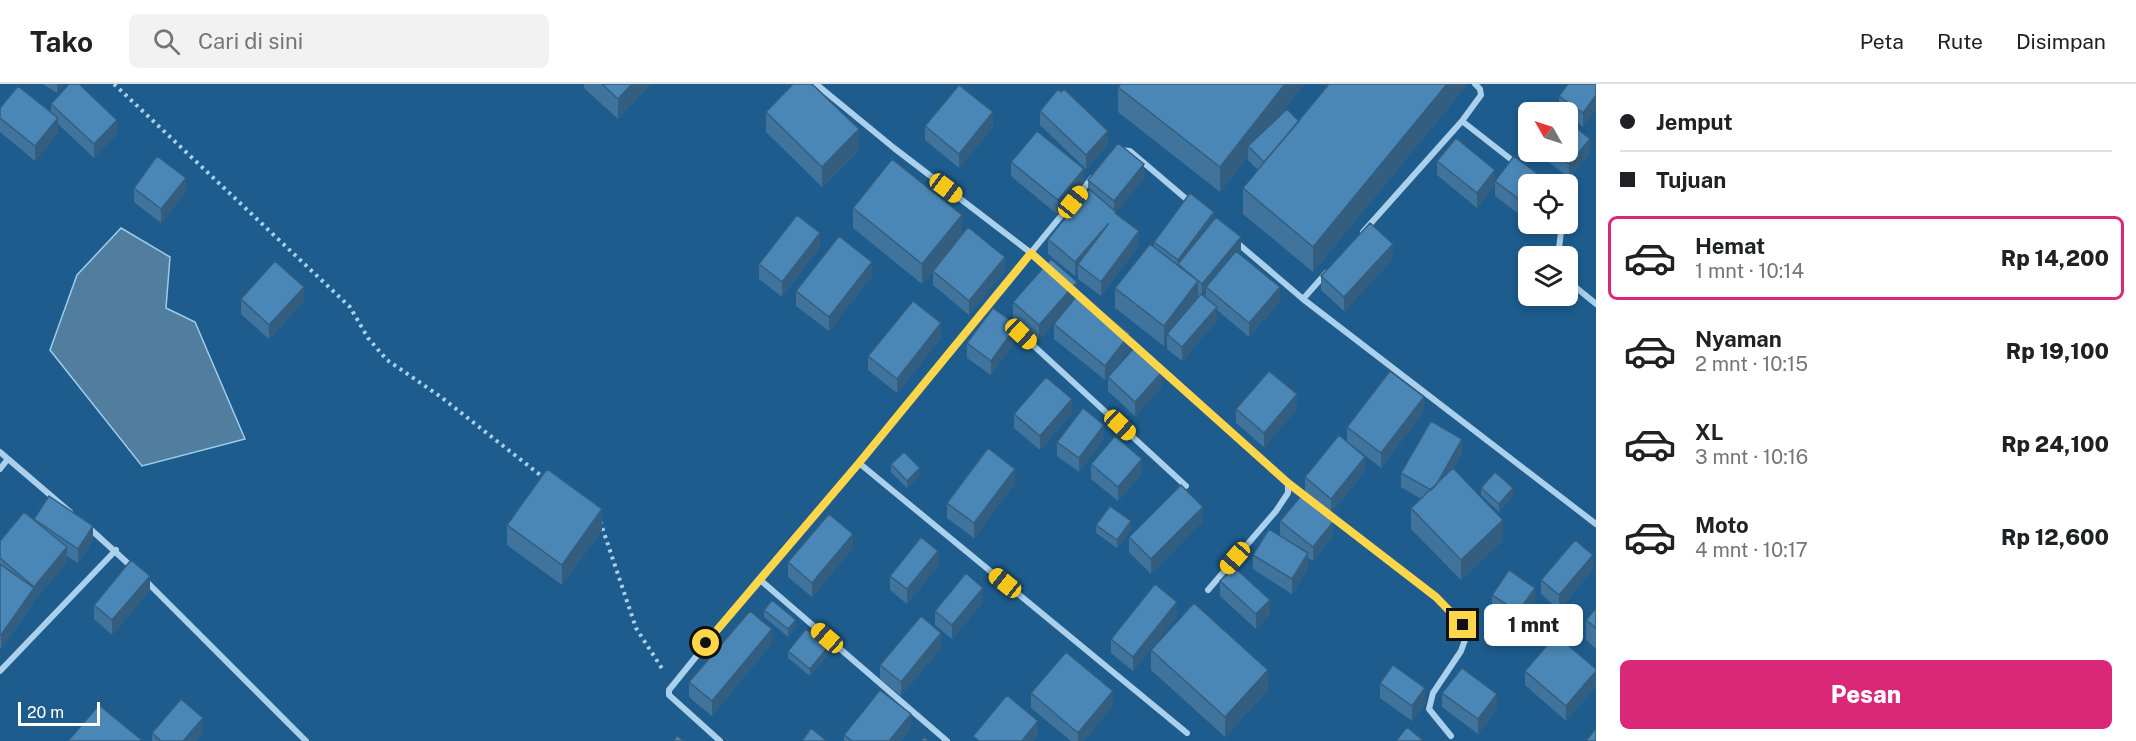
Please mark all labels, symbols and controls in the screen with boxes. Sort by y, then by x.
search box [129,14,549,68]
text: Tako [30,25,93,58]
icon: search [150,25,183,58]
text: Cari di sini [198,28,303,54]
text: Peta [1860,29,1904,54]
text: Rute [1937,29,1983,54]
text: Disimpan [2016,29,2106,54]
north arrow [1518,102,1578,162]
map controls [1518,102,1578,306]
text: Jemput [1656,109,1733,135]
text: Tujuan [1656,167,1726,193]
car [926,170,966,206]
button: locate [1518,174,1578,234]
car [1055,182,1091,222]
icon: car [1623,231,1677,285]
text: Hemat [1695,233,1765,259]
text: Rp 14,200 [2001,245,2109,271]
button: layers [1518,246,1578,306]
text: 1 mnt · 10:14 [1695,259,1804,283]
car [1002,315,1040,353]
icon: car [1623,324,1677,378]
text: Nyaman [1695,326,1782,352]
text: Rp 19,100 [2006,338,2109,364]
text: 2 mnt · 10:15 [1695,352,1808,376]
car [1101,406,1139,444]
icon: car [1623,417,1677,471]
text: XL [1695,419,1723,445]
text: Rp 24,100 [2001,431,2109,457]
text: 3 mnt · 10:16 [1695,445,1808,469]
icon: car [1623,510,1677,564]
text: Moto [1695,512,1749,538]
text: Rp 12,600 [2001,524,2109,550]
text: 4 mnt · 10:17 [1695,538,1808,562]
car [1216,539,1254,577]
car [985,565,1025,601]
callout: 1 mnt [1484,604,1583,646]
route end [1449,611,1476,638]
text: 1 mnt [1508,613,1559,637]
car [808,619,846,657]
route start [692,629,719,656]
button: Pesan [1620,660,2112,729]
scale bar [18,699,100,726]
text: 20 m [27,703,64,722]

